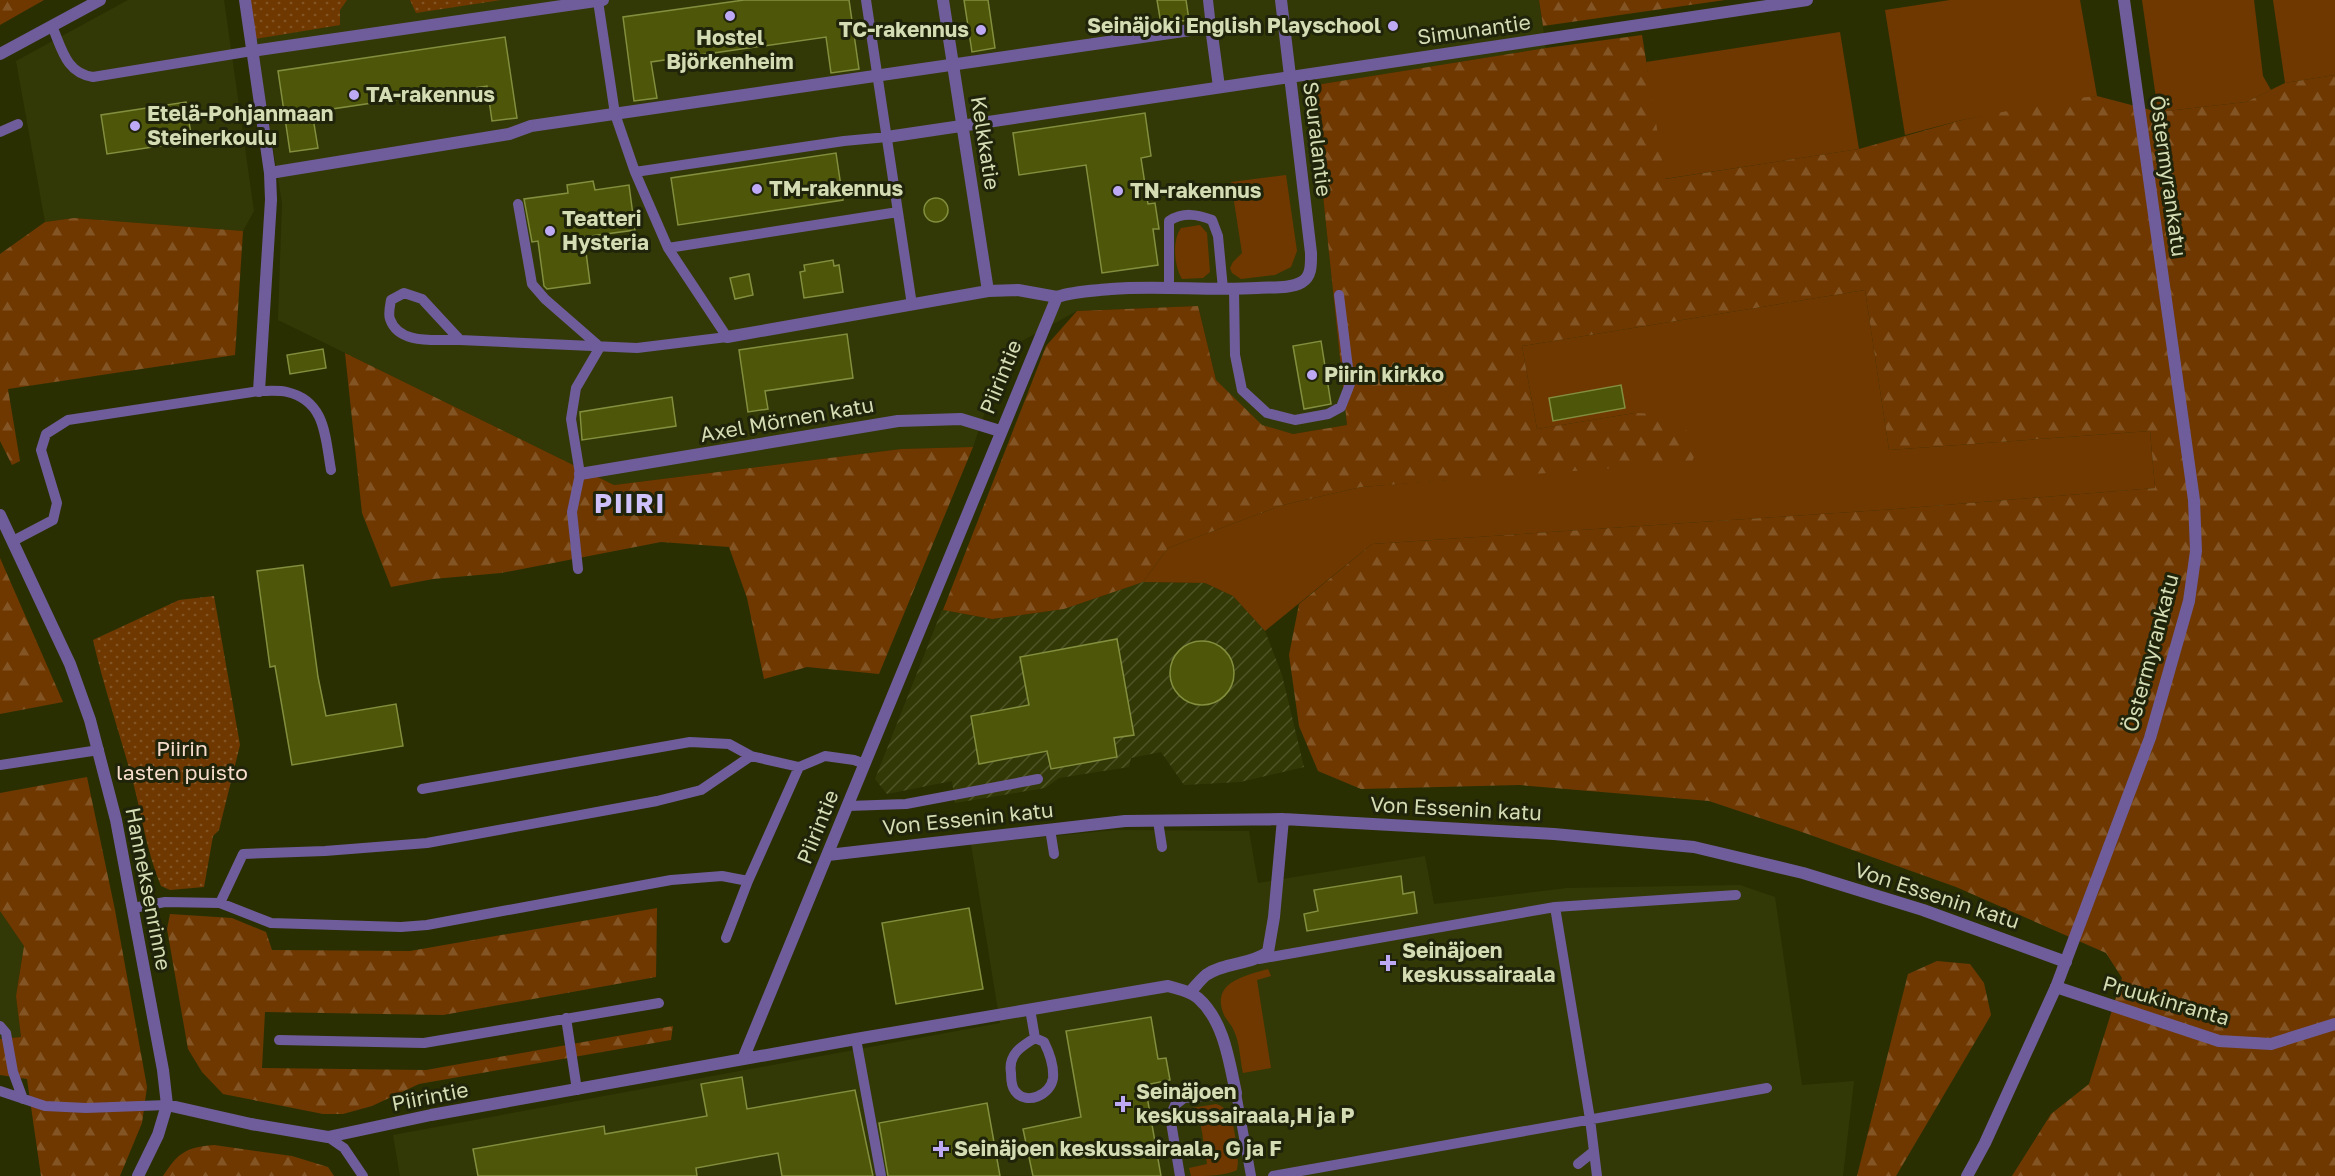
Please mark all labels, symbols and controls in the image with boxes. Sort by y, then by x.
street label: Simunantie [1416,8,1532,50]
marker: Hostel Björkenheim [723,9,737,23]
place label: Seinäjoki English Playschool [1087,12,1381,38]
place label: TC-rakennus [839,16,969,42]
marker: Seinäjoki English Playschool [1386,19,1400,33]
marker: TC-rakennus [974,23,988,37]
place label: Hostel Björkenheim [666,24,794,74]
street label: Seuralantie [1298,80,1338,198]
place label: TA-rakennus [366,81,495,107]
marker: TA-rakennus [347,88,361,102]
street label: Kelkkatie [966,94,1006,191]
street label: Östermyrankatu [2145,94,2193,258]
place label: Etelä-Pohjanmaan Steinerkoulu [147,100,333,150]
marker: Etelä-Pohjanmaan Steinerkoulu [128,119,142,133]
place label: TM-rakennus [769,175,903,201]
place label: TN-rakennus [1130,177,1262,203]
marker: TM-rakennus [750,182,764,196]
marker: TN-rakennus [1111,184,1125,198]
place label: Teatteri Hysteria [562,205,649,255]
marker: Teatteri Hysteria [543,224,557,238]
street label: Piirintie [973,336,1027,418]
place label: Piirin kirkko [1324,361,1444,387]
marker: Piirin kirkko [1305,368,1319,382]
street label: Axel Mörnen katu [698,391,876,447]
district label: PIIRI [594,487,666,519]
street label: Östermyrankatu [2116,571,2184,735]
park label: Piirin lasten puisto [116,735,248,785]
street label: Piirintie [790,786,844,868]
street label: Von Essenin katu [1370,791,1543,825]
street label: Von Essenin katu [881,796,1055,840]
street label: Hanneksenrinne [120,805,178,973]
street label: Von Essenin katu [1852,856,2023,934]
place label: Seinäjoen keskussairaala [1402,937,1556,987]
marker: Seinäjoen keskussairaala [1379,954,1397,972]
street label: Pruukinranta [2100,970,2233,1031]
street label: Piirintie [389,1076,470,1116]
place label: Seinäjoen keskussairaala,H ja P [1136,1078,1355,1128]
marker: Seinäjoen keskussairaala,H ja P [1114,1095,1132,1113]
place label: Seinäjoen keskussairaala, G ja F [954,1135,1282,1161]
marker: Seinäjoen keskussairaala, G ja F [932,1140,950,1158]

